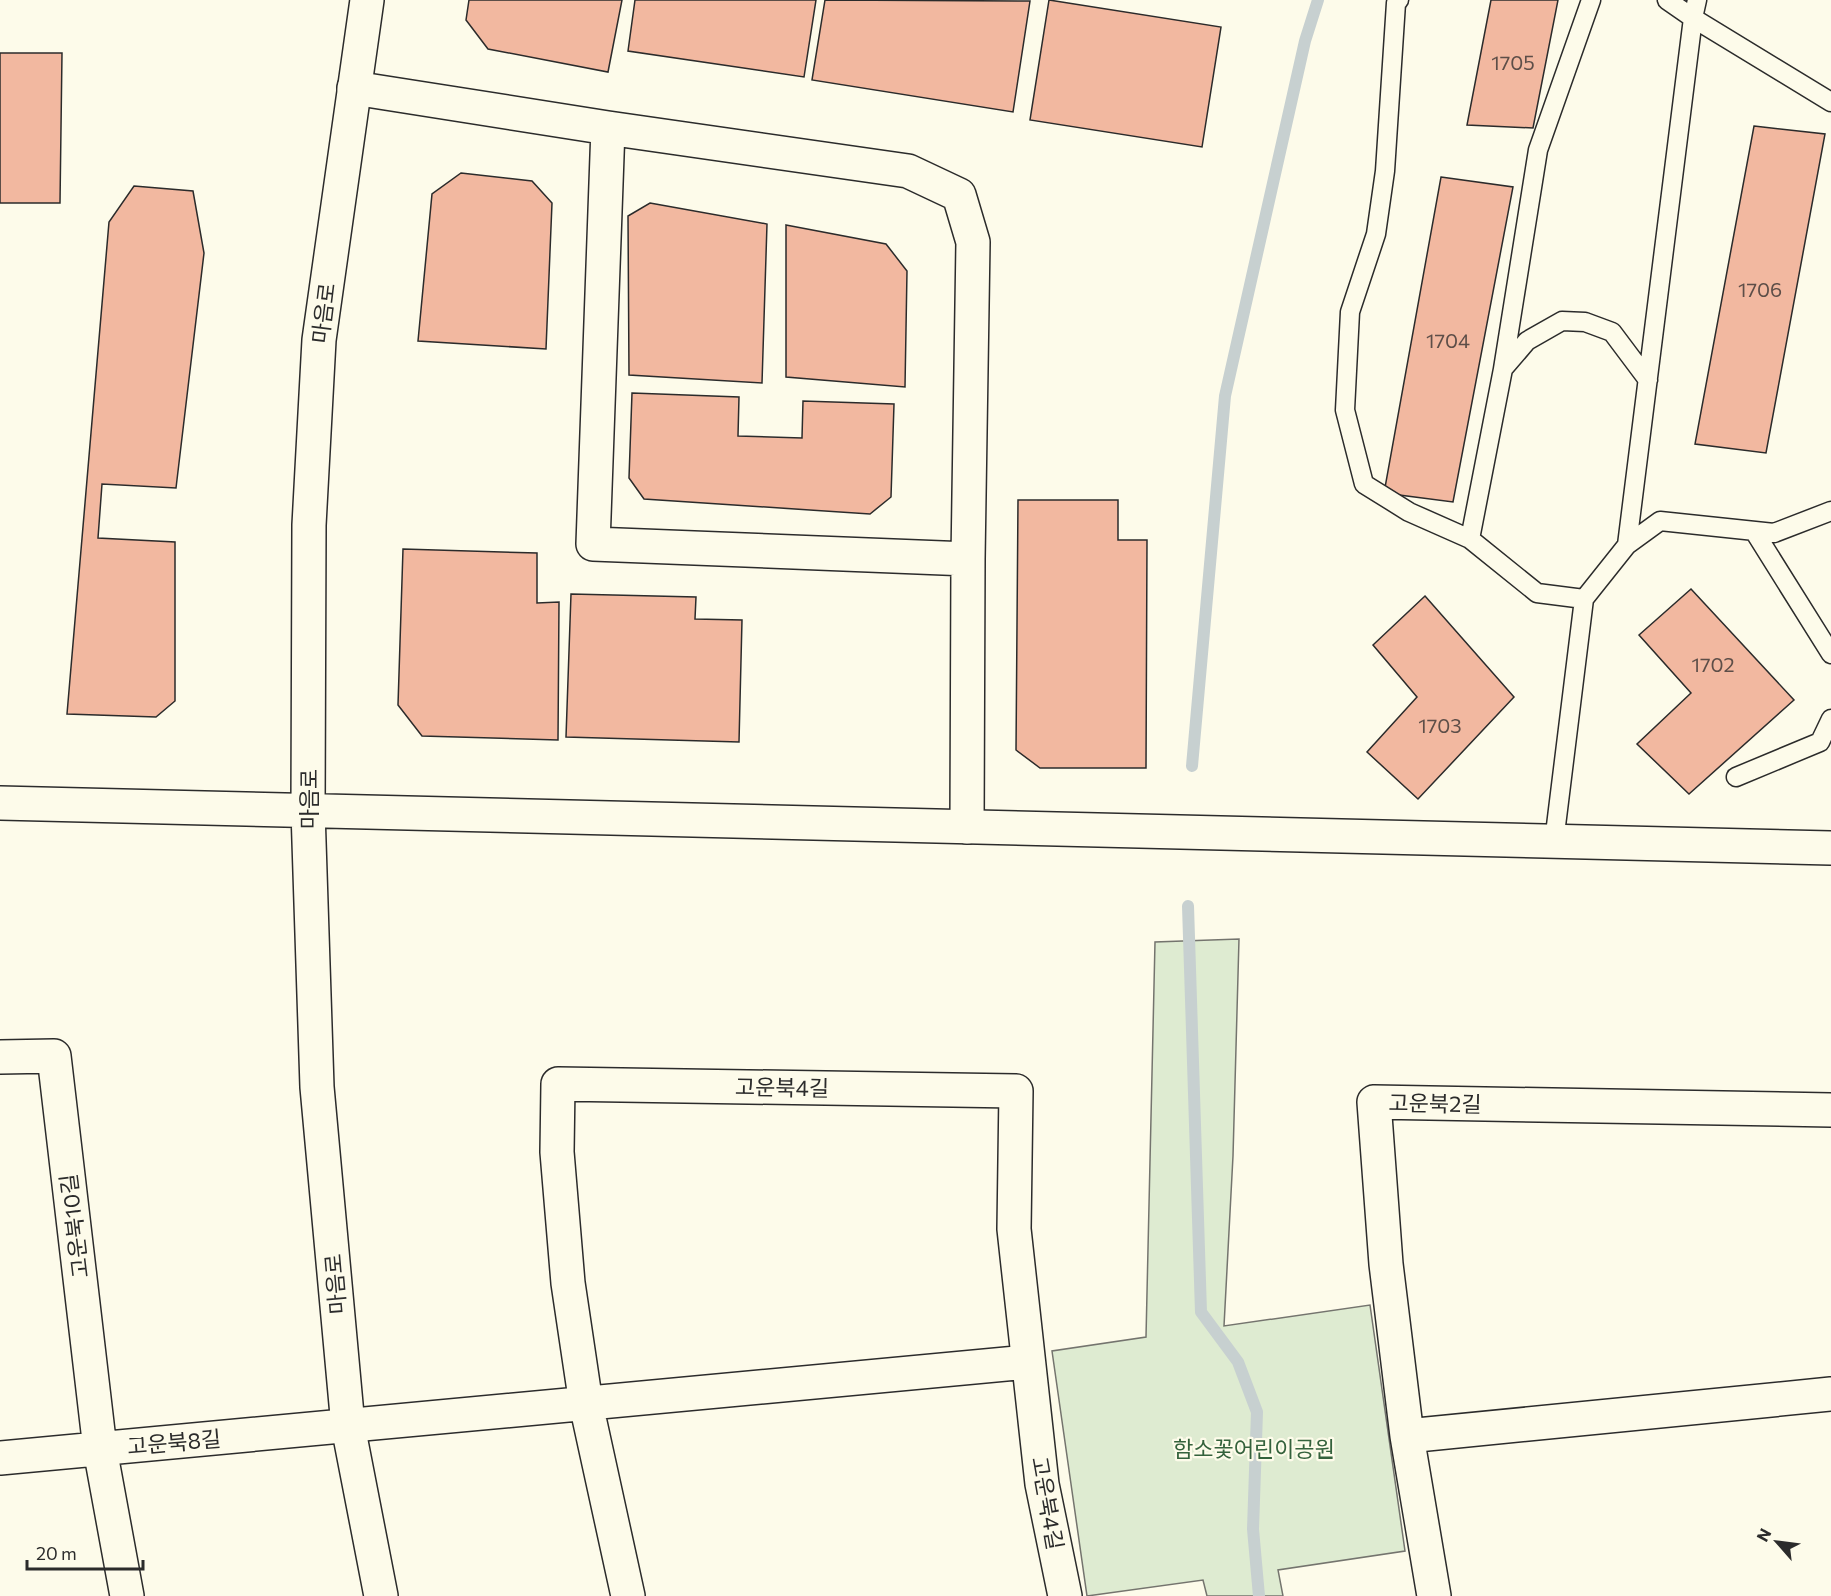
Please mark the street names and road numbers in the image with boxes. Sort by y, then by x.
street label: 마음로 [306,281,340,345]
street label: 마음로 [295,769,322,829]
street label: 고운북4길 [735,1073,829,1101]
street label: 고운북2길 [1388,1089,1482,1117]
street label: 고운북10길 [54,1172,94,1280]
street label: 마음로 [319,1253,351,1315]
street label: 고운북8길 [126,1424,222,1460]
street label: 고운북4길 [1027,1454,1069,1552]

